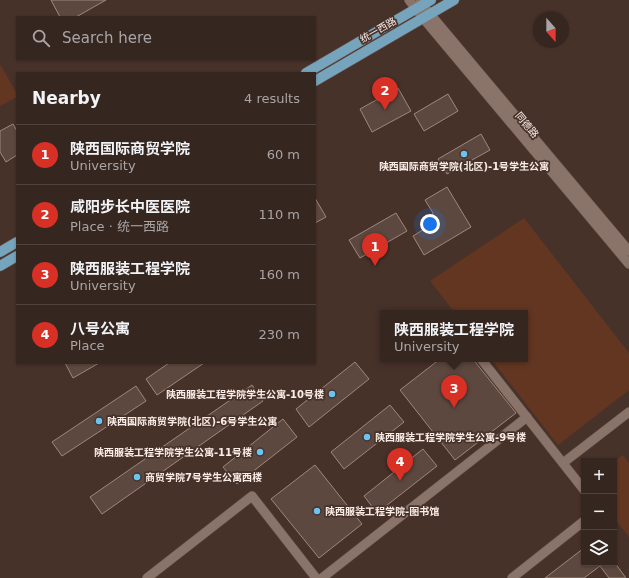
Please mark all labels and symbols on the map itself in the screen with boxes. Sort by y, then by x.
north arrow [533,12,569,48]
street label: 统一西路 [358,15,398,45]
pin: 2 [372,77,398,110]
street label: 同德路 [513,110,541,140]
marker: 陕西国际商贸学院(北区)-1号学生公寓 [459,149,469,159]
place label: 陕西国际商贸学院(北区)-1号学生公寓 [379,161,549,172]
your location [420,214,440,234]
pin: 1 [362,233,388,266]
pin: 3 [441,375,467,408]
place label: 陕西服装工程学院学生公寓-10号楼 [166,389,324,400]
marker: 陕西服装工程学院学生公寓-10号楼 [327,389,337,399]
marker: 陕西国际商贸学院(北区)-6号学生公寓 [94,416,104,426]
place label: 陕西国际商贸学院(北区)-6号学生公寓 [107,416,277,427]
marker: 陕西服装工程学院学生公寓-9号楼 [362,432,372,442]
place label: 陕西服装工程学院学生公寓-9号楼 [375,432,526,443]
place label: 陕西服装工程学院学生公寓-11号楼 [94,447,252,458]
marker: 陕西服装工程学院学生公寓-11号楼 [255,447,265,457]
pin: 4 [387,448,413,481]
marker: 商贸学院7号学生公寓西楼 [132,472,142,482]
place label: 商贸学院7号学生公寓西楼 [145,472,262,483]
marker: 陕西服装工程学院-图书馆 [312,506,322,516]
place label: 陕西服装工程学院-图书馆 [325,506,439,517]

